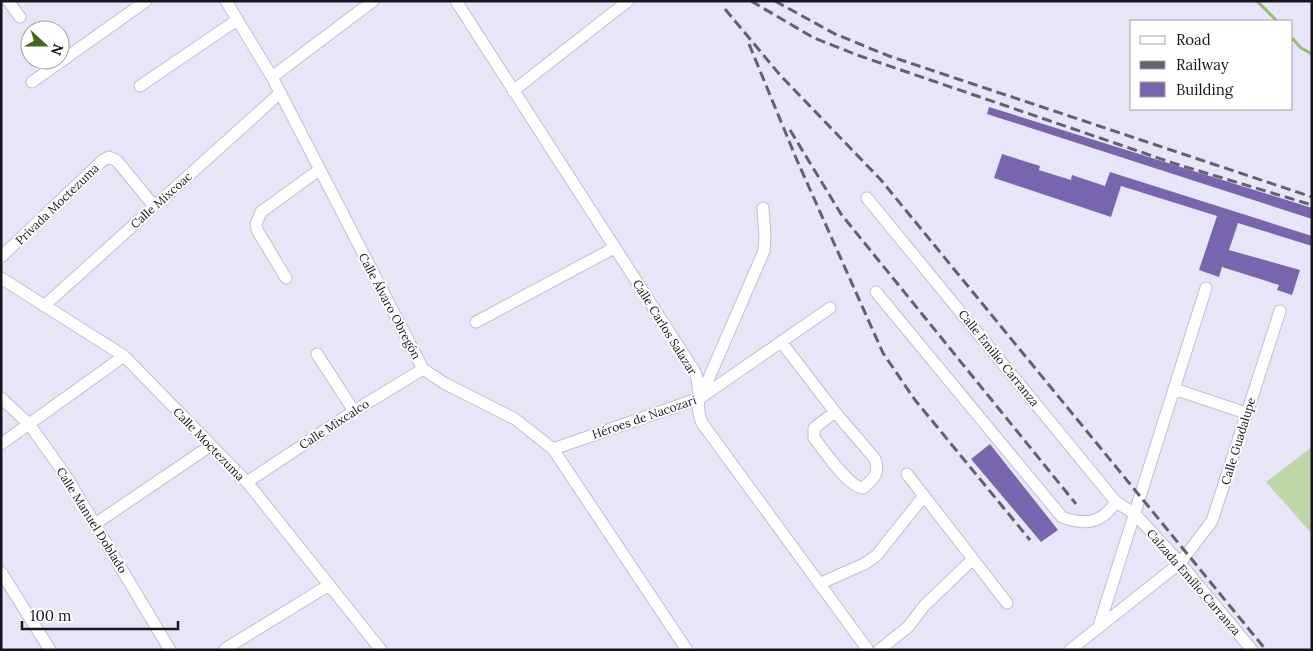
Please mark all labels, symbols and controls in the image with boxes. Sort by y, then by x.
north arrow [20,20,70,70]
legend [1130,20,1293,110]
text: Road [1176,30,1211,49]
text: N [47,41,67,58]
text: Railway [1176,55,1229,74]
text: Building [1176,80,1234,99]
street label: Privada Moctezuma [12,160,102,248]
street label: Calle Mixcoac [127,169,195,231]
street label: Calle Álvaro Obregón [356,250,424,362]
street label: Calle Carlos Salazar [630,277,701,378]
street label: Calle Emilio Carranza [955,307,1043,409]
street label: Héroes de Nacozari [590,392,698,442]
street label: Calle Guadalupe [1218,395,1259,487]
street label: Calle Mixcalco [296,396,372,452]
street label: Calle Moctezuma [170,404,248,484]
street label: Calle Manuel Doblado [53,464,131,576]
street label: Calzada Emilio Carranza [1144,526,1244,638]
scale bar [22,598,179,630]
text: 100 m [30,606,71,625]

